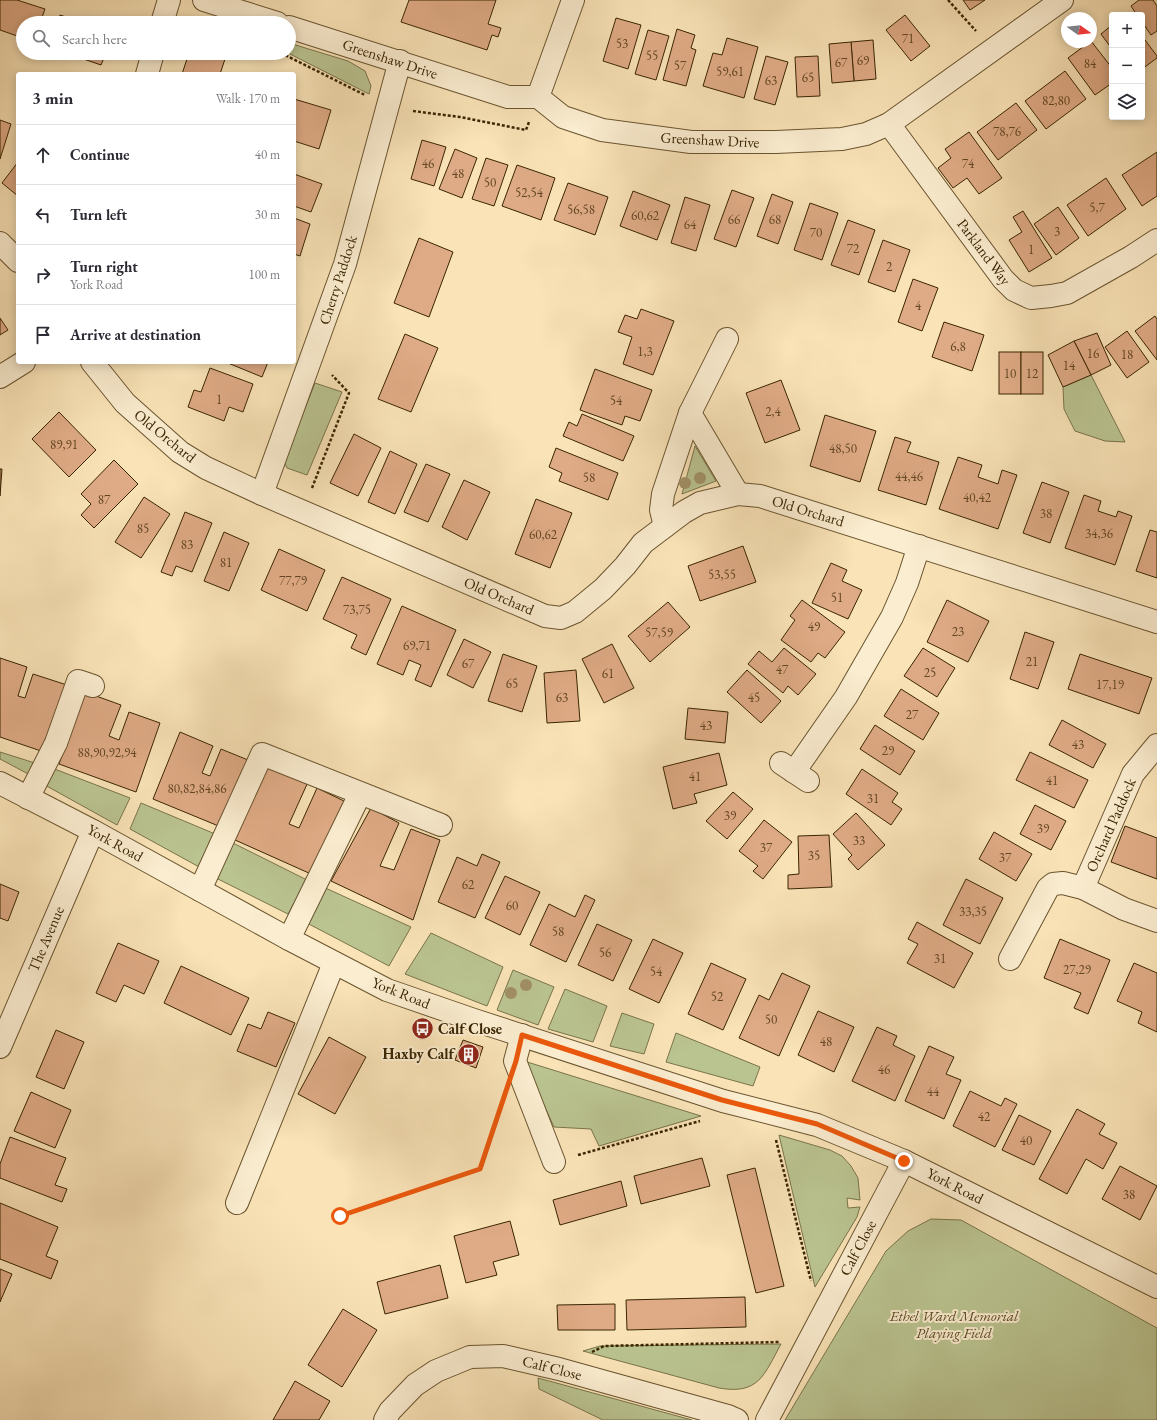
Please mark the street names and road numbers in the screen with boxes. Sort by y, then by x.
street label: Greenshaw Drive [340,34,440,83]
street label: Greenshaw Drive [660,127,760,152]
street label: Parkland Way [953,215,1016,289]
street label: Cherry Paddock [314,232,361,327]
street label: Old Orchard [130,405,201,467]
street label: Old Orchard [770,491,847,531]
street label: Old Orchard [461,572,538,619]
street label: Orchard Paddock [1081,774,1140,875]
street label: York Road [84,819,147,866]
street label: The Avenue [23,903,68,975]
street label: York Road [369,972,433,1013]
street label: York Road [924,1163,987,1208]
street label: Calf Close [835,1217,880,1279]
street label: Calf Close [521,1351,584,1384]

